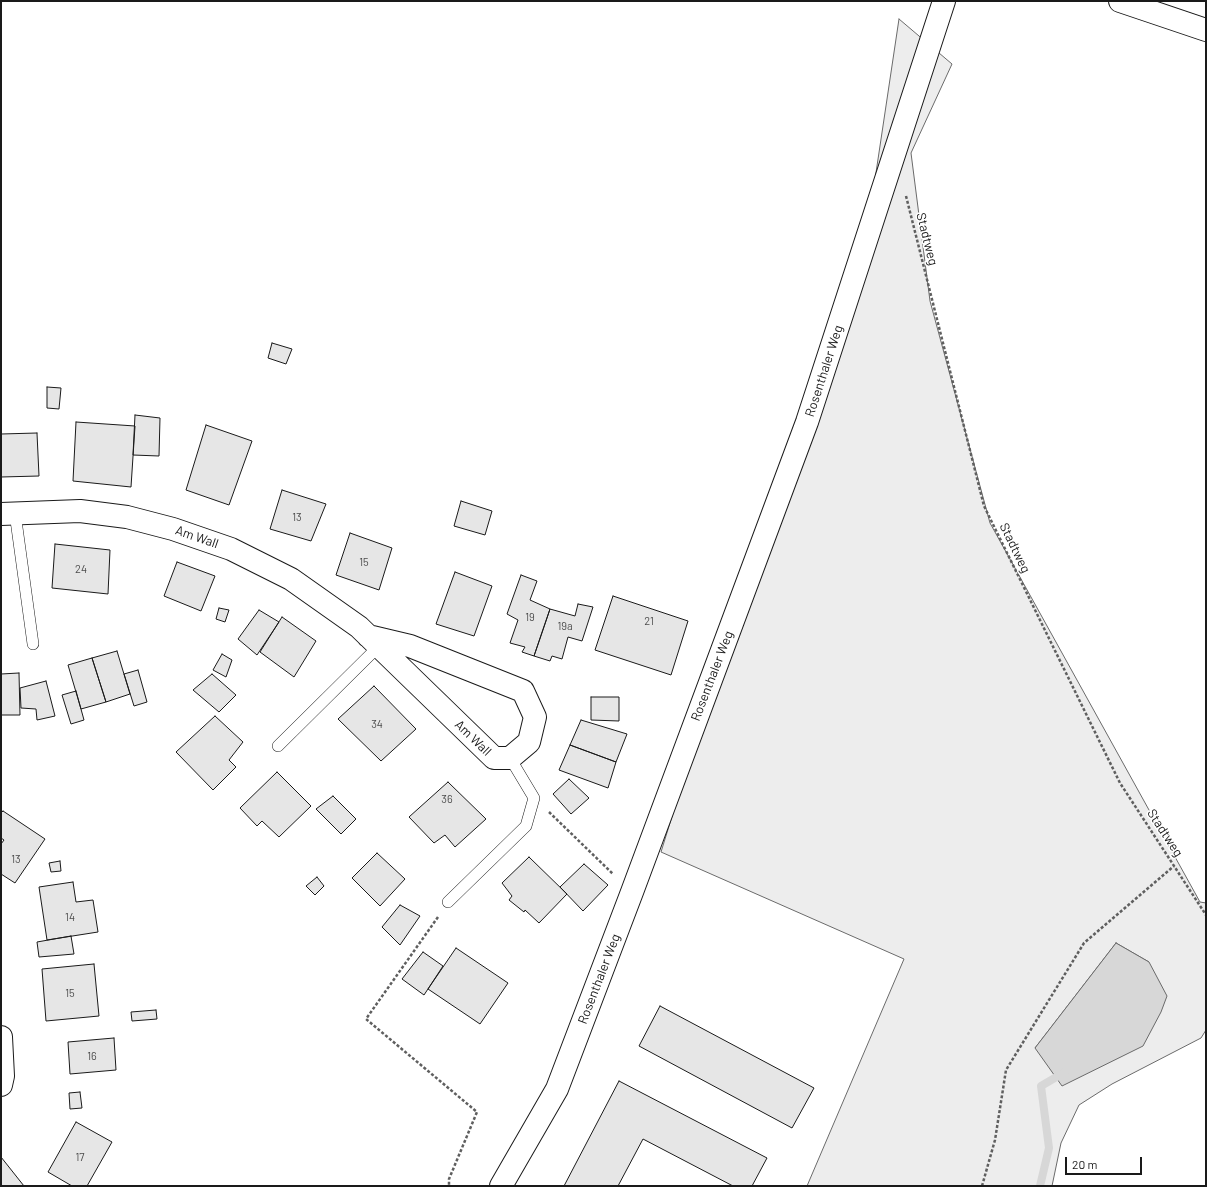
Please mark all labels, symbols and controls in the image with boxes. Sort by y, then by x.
street label: Stadtweg [913,211,941,267]
street label: Rosenthaler Weg [802,323,846,419]
house number: 13 [292,510,302,524]
street label: Stadtweg [996,520,1034,576]
street label: Am Wall [173,522,221,552]
house number: 15 [359,555,369,569]
house number: 24 [75,562,87,576]
house number: 19 [525,610,535,624]
house number: 21 [644,614,654,628]
house number: 19a [557,619,573,633]
street label: Rosenthaler Weg [688,629,736,723]
house number: 34 [371,717,383,731]
street label: Am Wall [452,717,494,759]
house number: 36 [441,792,453,806]
street label: Stadtweg [1144,806,1186,860]
house number: 13 [11,852,21,866]
house number: 14 [65,910,75,924]
street label: Rosenthaler Weg [575,932,623,1026]
house number: 15 [65,986,75,1000]
house number: 16 [87,1049,97,1063]
scale bar [1067,1149,1144,1175]
house number: 17 [75,1150,85,1164]
text: 20 m [1072,1157,1098,1171]

